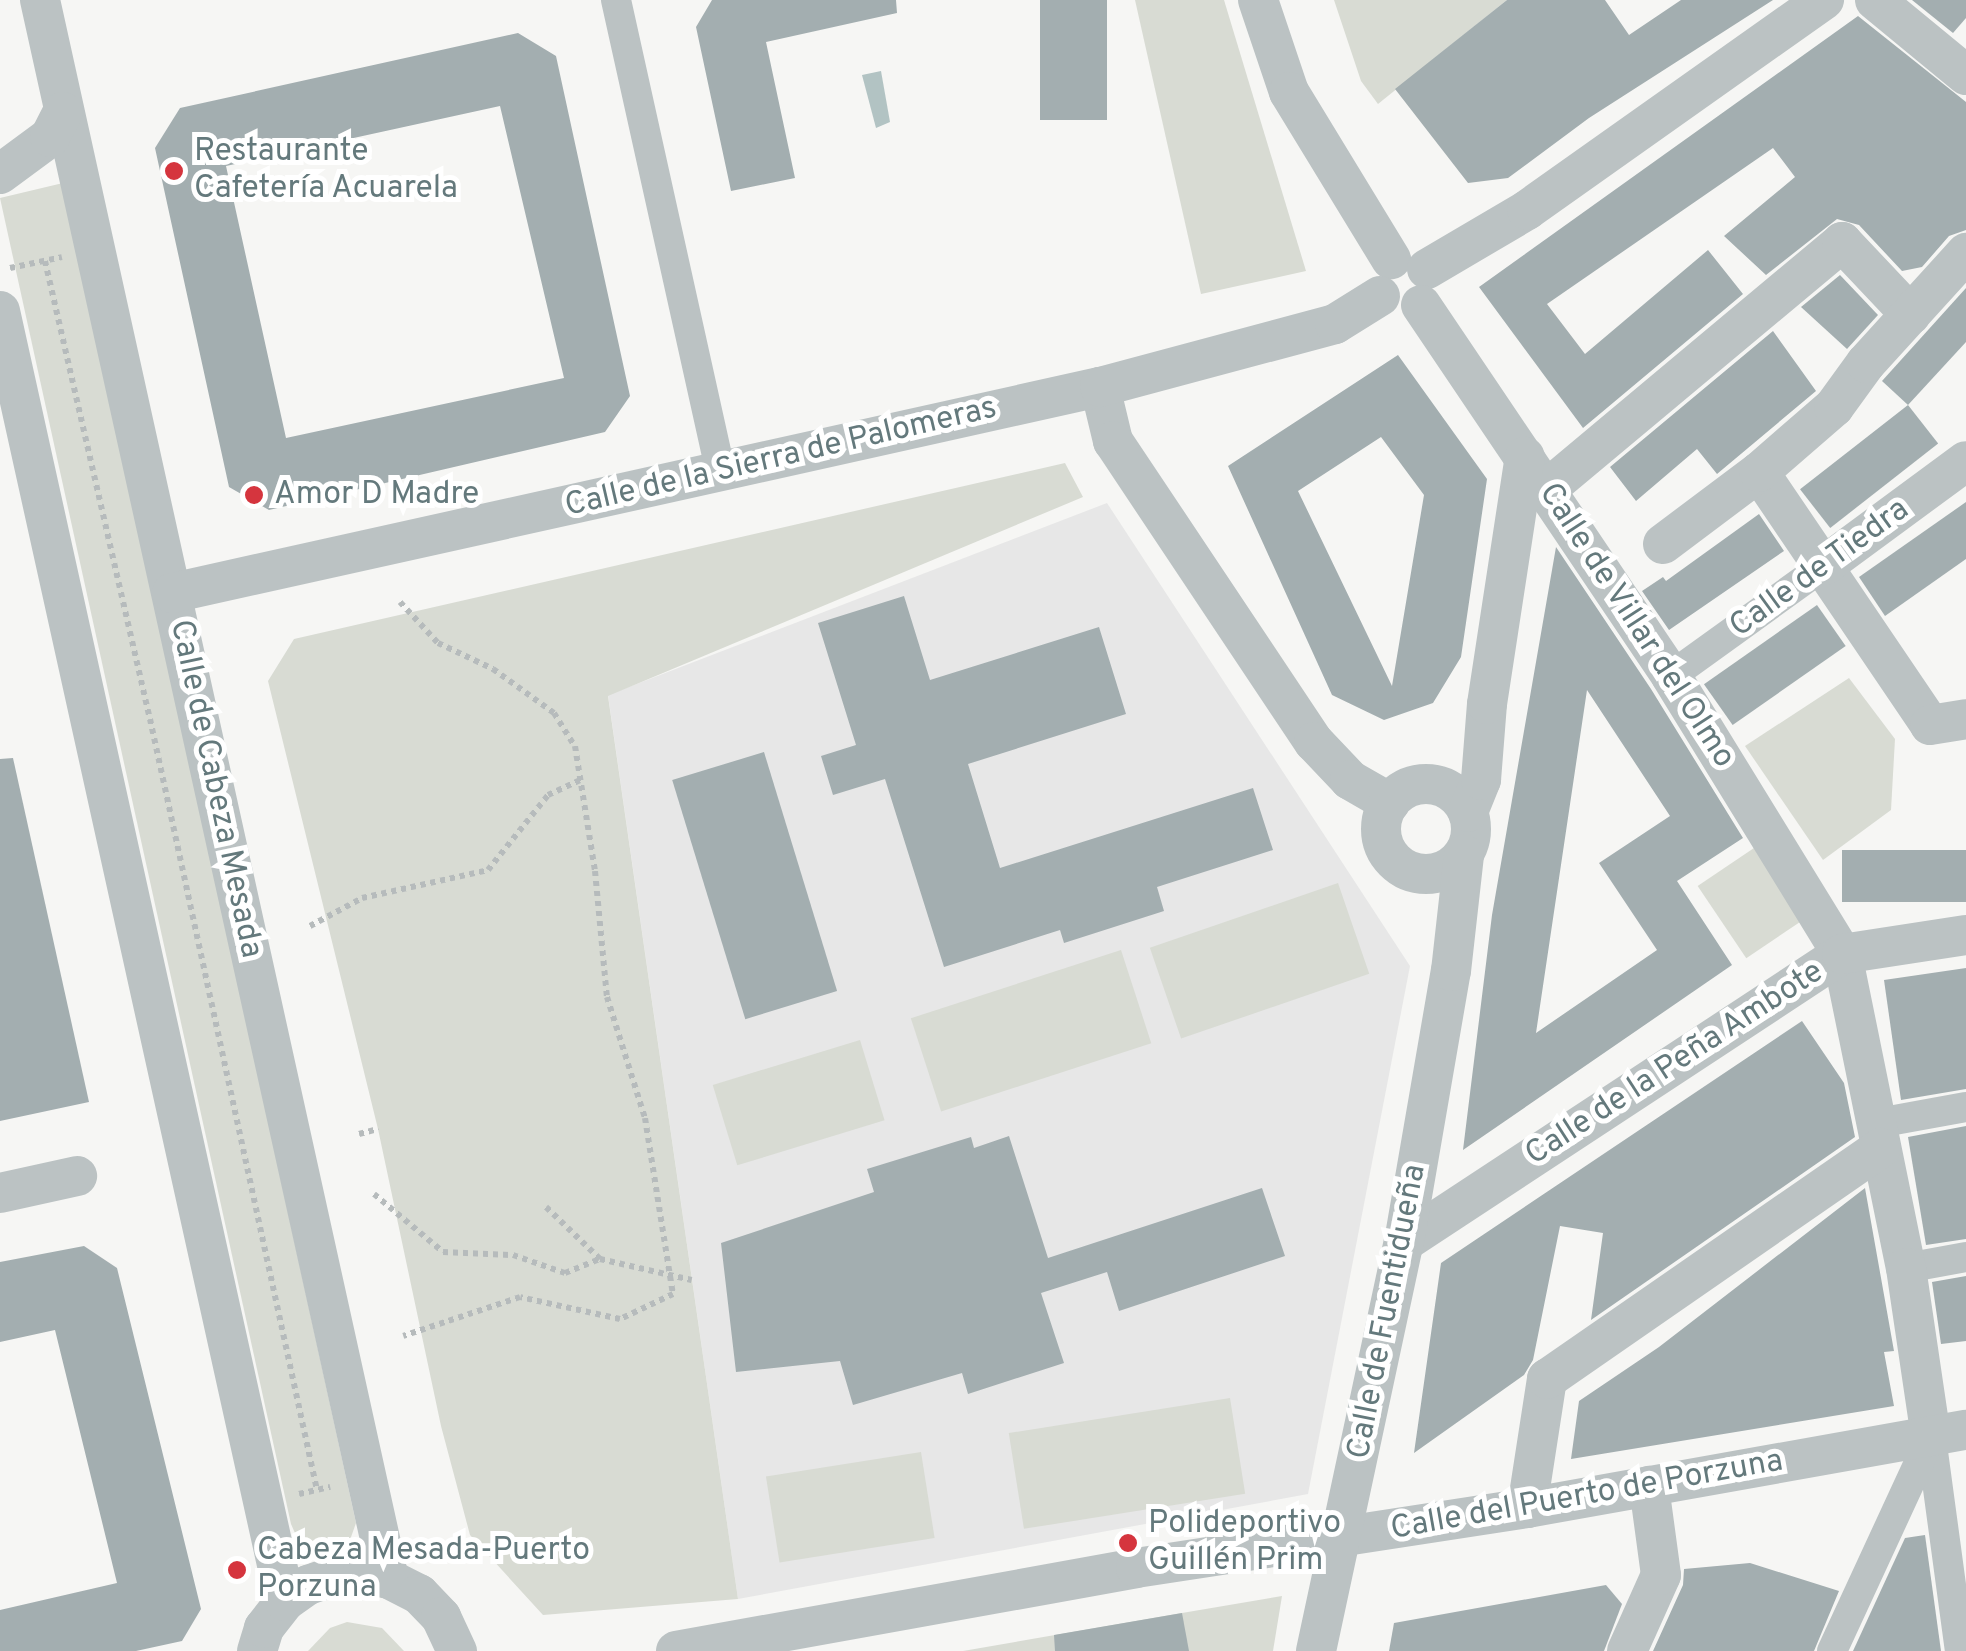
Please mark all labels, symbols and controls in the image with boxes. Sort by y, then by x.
place label: Restaurante Cafetería Acuarela [194,134,459,209]
marker: Restaurante Cafetería Acuarela [163,160,185,182]
street label: Calle de la Sierra de Palomeras [561,390,1001,526]
place label: Amor D Madre [274,476,479,514]
street label: Calle de Villar del Olmo [1529,476,1743,776]
marker: Amor D Madre [243,484,265,506]
street label: Calle de Tiedra [1723,491,1917,647]
street label: Calle de Cabeza Mesada [160,616,270,962]
street label: Calle de la Peña Ambote [1518,953,1832,1175]
street label: Calle de Fuentidueña [1341,1161,1435,1463]
street label: Calle del Puerto de Porzuna [1388,1443,1786,1549]
place label: Polideportivo Guillén Prim [1148,1506,1341,1581]
marker: Polideportivo Guillén Prim [1117,1532,1139,1554]
place label: Cabeza Mesada-Puerto Porzuna [257,1533,590,1608]
marker: Cabeza Mesada-Puerto Porzuna [226,1559,248,1581]

